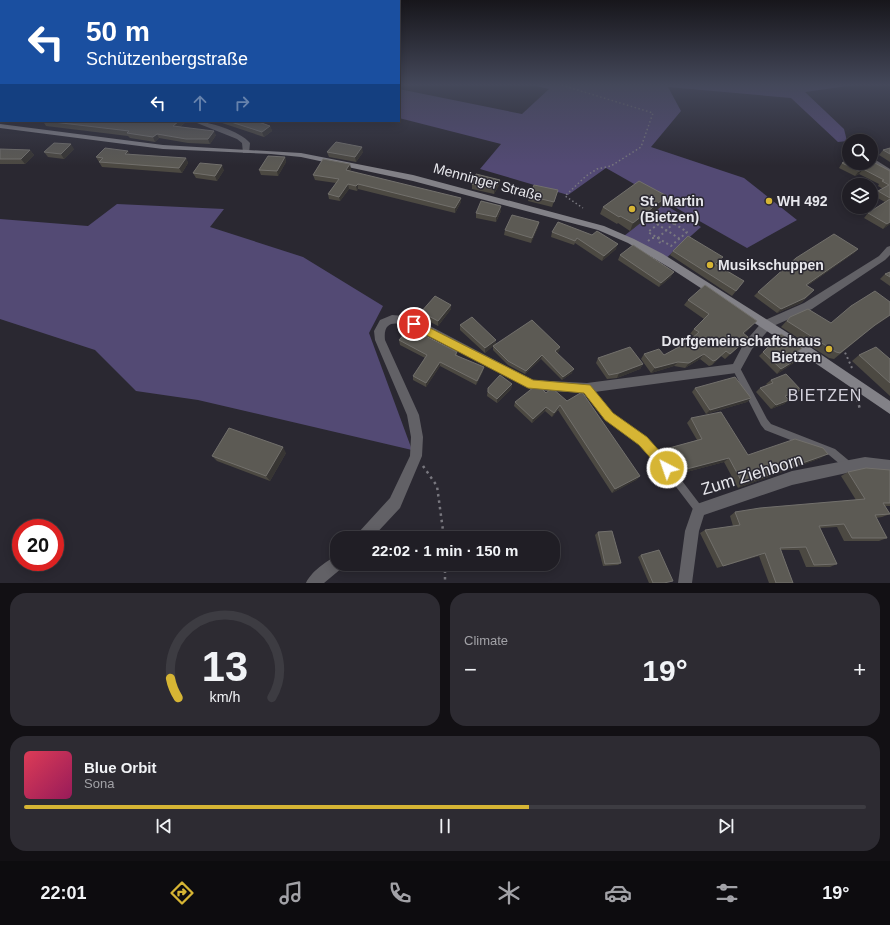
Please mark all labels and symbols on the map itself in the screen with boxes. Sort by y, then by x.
street label: Menninger Straße [432,160,544,204]
place label: St. Martin (Bietzen) [640,193,704,225]
place label: WH 492 [777,193,828,209]
marker: WH 492 [764,196,774,206]
marker: St. Martin (Bietzen) [627,204,637,214]
place label: Musikschuppen [718,257,824,273]
marker: Musikschuppen [705,260,715,270]
pin [397,307,431,341]
place label: Dorfgemeinschaftshaus Bietzen [662,333,821,365]
marker: Dorfgemeinschaftshaus Bietzen [824,344,834,354]
district label: BIETZEN [788,387,862,404]
position arrow [646,447,688,489]
street label: Zum Ziehborn [699,450,806,499]
speed limit sign: 20 [12,519,64,571]

